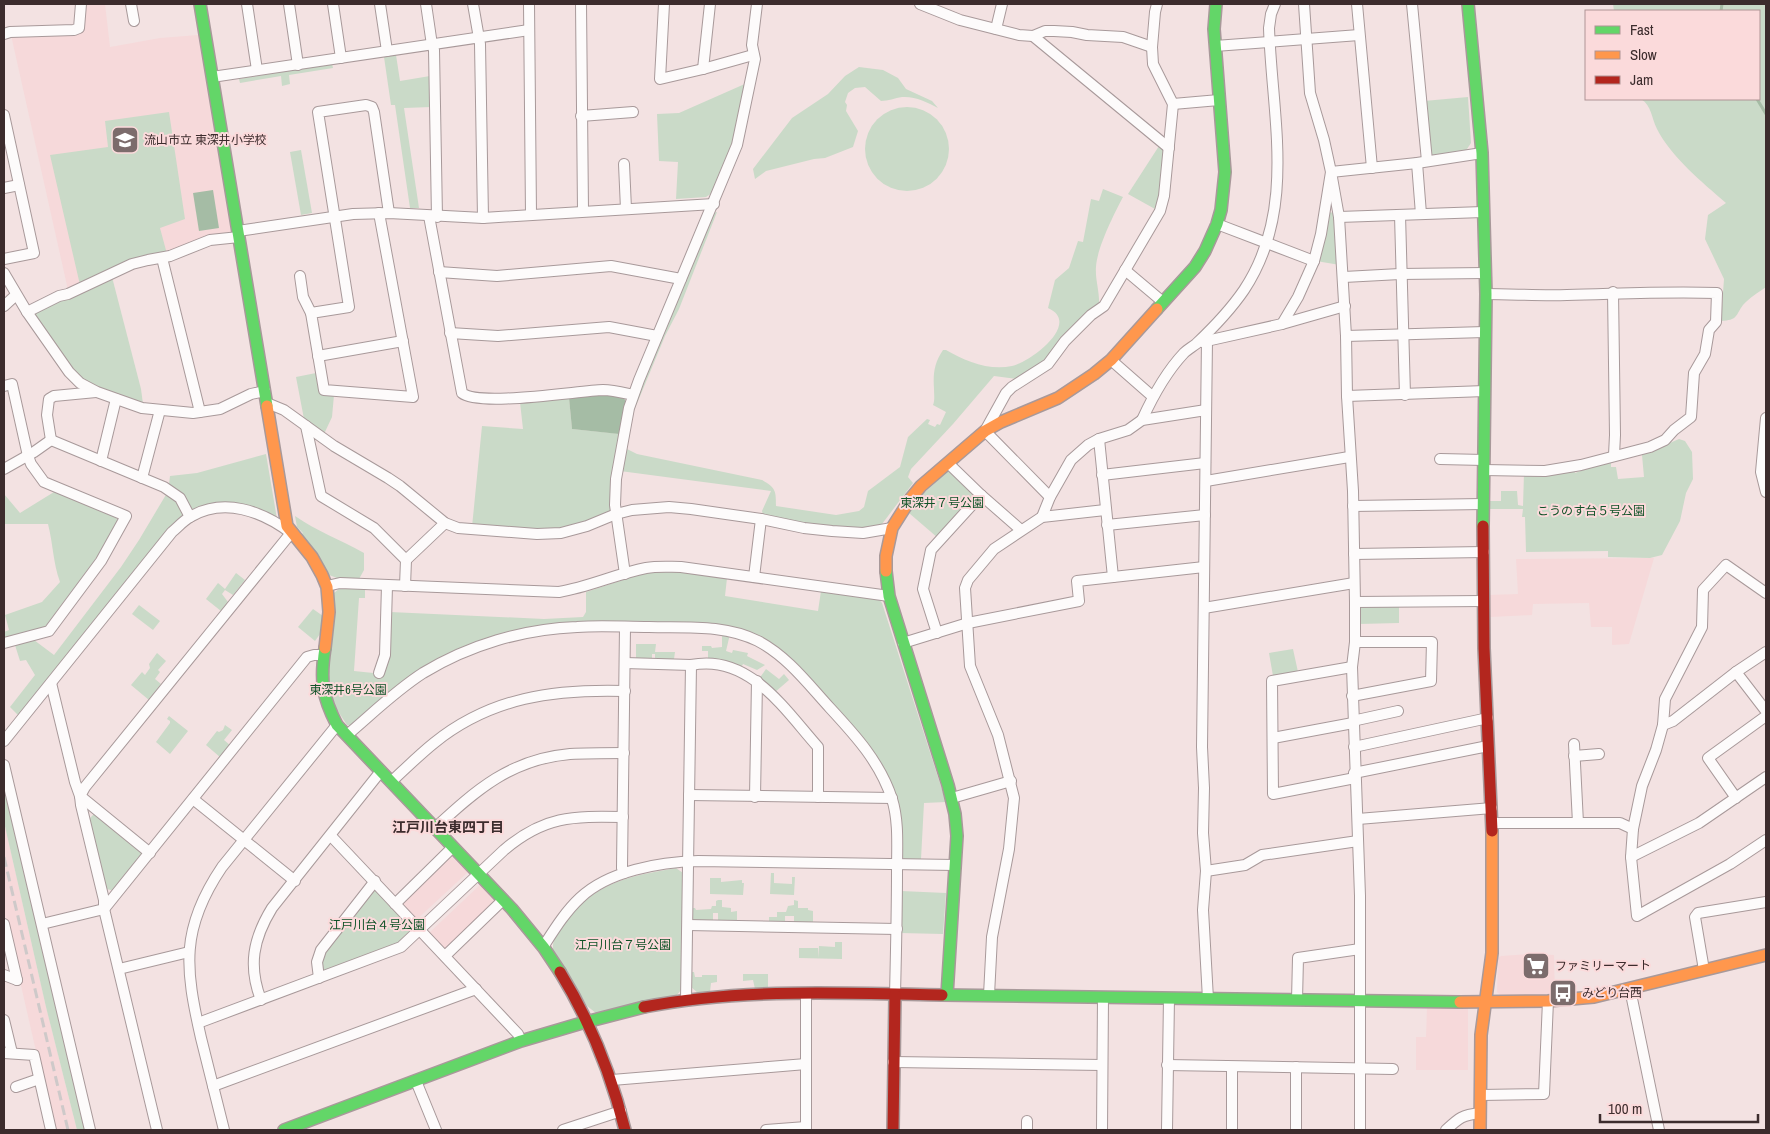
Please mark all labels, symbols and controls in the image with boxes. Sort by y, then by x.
legend [1585,10,1760,100]
text: Fast [1630,19,1654,40]
text: Slow [1630,44,1657,65]
text: Jam [1630,69,1653,90]
school or university icon: 流山市立 東深井小学校 [110,125,140,155]
place label: 流山市立 東深井小学校 [144,132,267,148]
park label: 東深井７号公園 [900,495,984,511]
park label: こうのす台５号公園 [1537,503,1645,519]
park label: 東深井6号公園 [309,682,387,698]
district label: 江戸川台東四丁目 [392,818,504,836]
park label: 江戸川台４号公園 [329,917,425,933]
park label: 江戸川台７号公園 [575,937,671,953]
supermarket icon: ファミリーマート [1521,951,1551,981]
place label: ファミリーマート [1555,958,1651,974]
bus stop icon: みどり台西 [1548,978,1578,1008]
place label: みどり台西 [1582,985,1642,1001]
scale bar [1600,1092,1758,1124]
text: 100 m [1608,1098,1642,1119]

